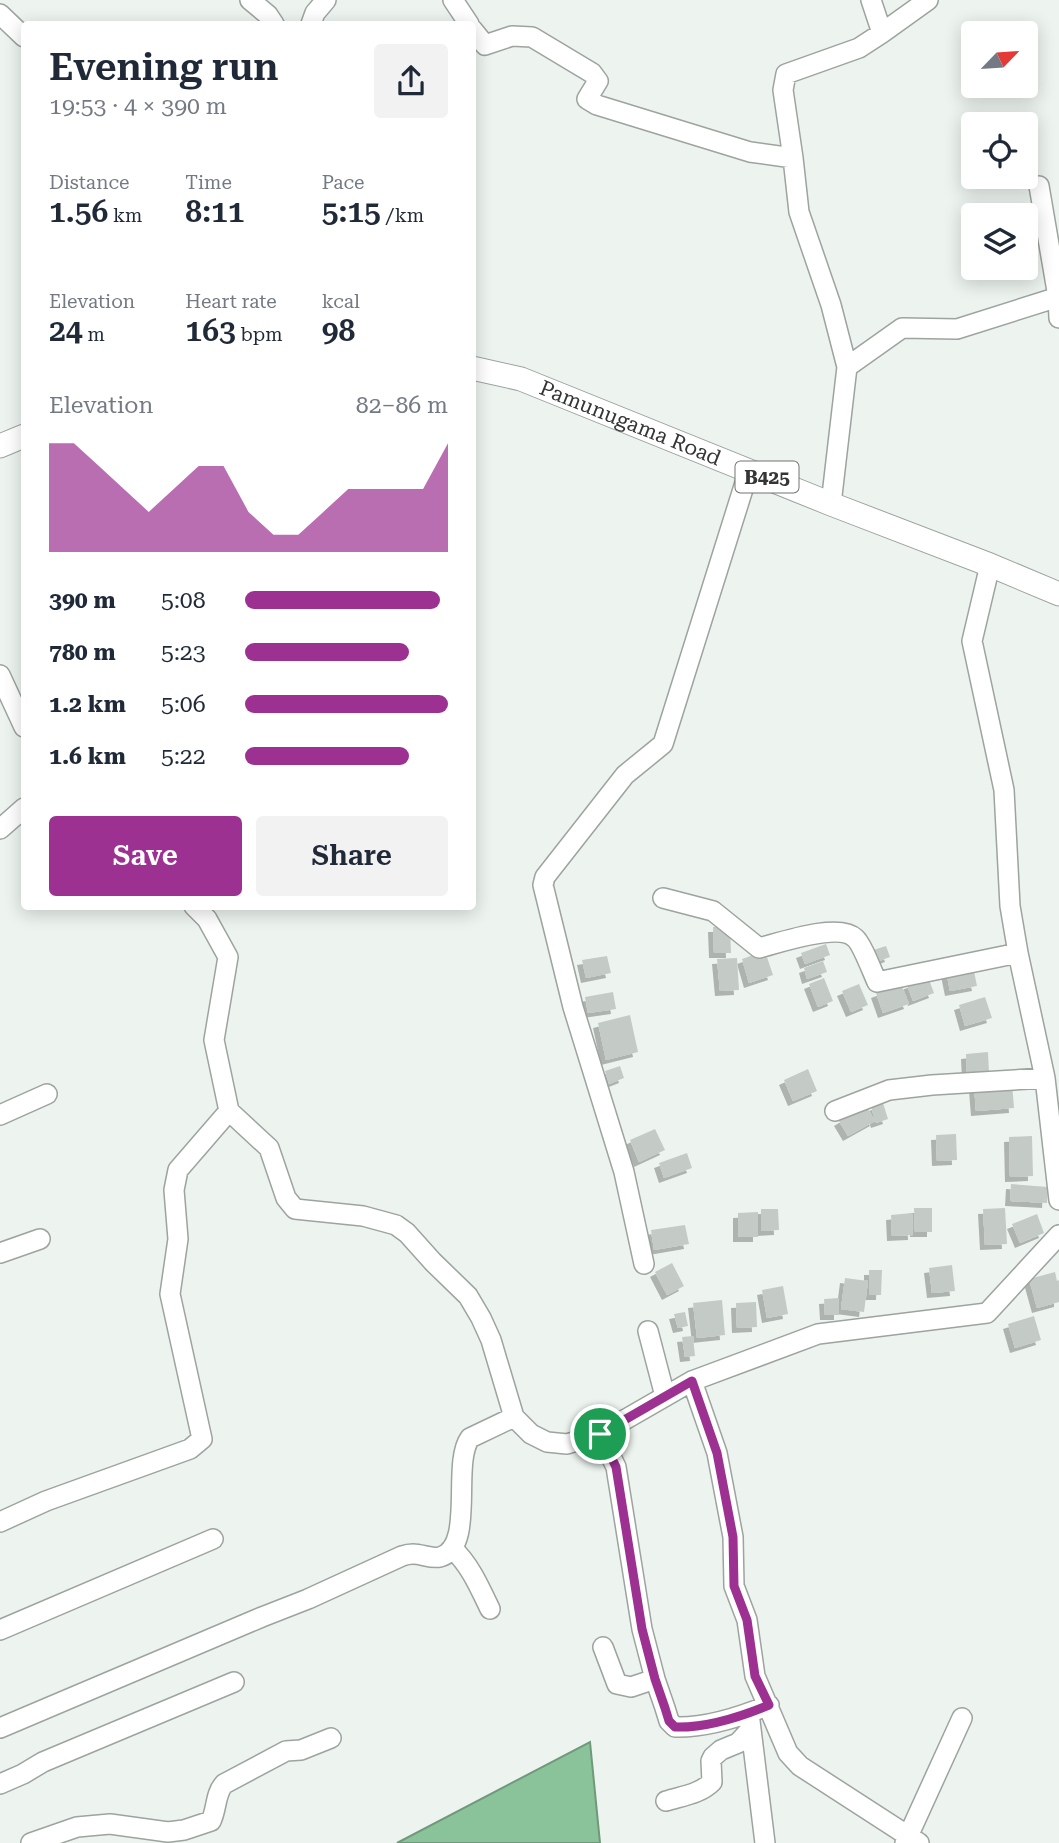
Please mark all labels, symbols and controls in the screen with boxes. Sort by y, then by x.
north arrow [961,21,1038,98]
map controls [961,21,1038,280]
button: share [374,44,448,118]
text: Evening run [49,45,278,89]
text: 19:53 · 4 × 390 m [49,93,227,120]
button: locate [961,112,1038,189]
text: Distance [49,171,129,194]
text: Time [185,171,232,194]
text: Pace [322,171,365,194]
text: 1.56 [49,194,108,229]
text: 8:11 [185,194,245,229]
text: 5:15 [322,194,381,229]
button: layers [961,203,1038,280]
text: km [108,204,142,227]
text: /km [381,204,424,227]
text: Elevation [49,290,135,313]
text: Heart rate [185,290,277,313]
text: kcal [322,290,360,313]
text: 24 [49,313,83,348]
text: 163 [185,313,236,348]
text: 98 [322,313,355,348]
text: m [83,323,105,346]
text: bpm [236,323,283,346]
street label: Pamunugama Road [536,376,725,471]
text: Elevation [49,392,153,419]
text: 82–86 m [356,392,448,419]
road number: B425 [736,462,798,492]
text: 390 m [49,587,116,614]
text: 5:08 [161,587,206,614]
text: 780 m [49,639,116,666]
text: 5:23 [161,639,206,666]
text: 1.2 km [49,691,126,718]
text: 5:06 [161,691,206,718]
text: 1.6 km [49,743,126,770]
text: 5:22 [161,743,206,770]
button: Save [49,816,242,896]
button: Share [256,816,448,896]
pin [570,1404,630,1464]
icon: arrive [581,1415,619,1453]

